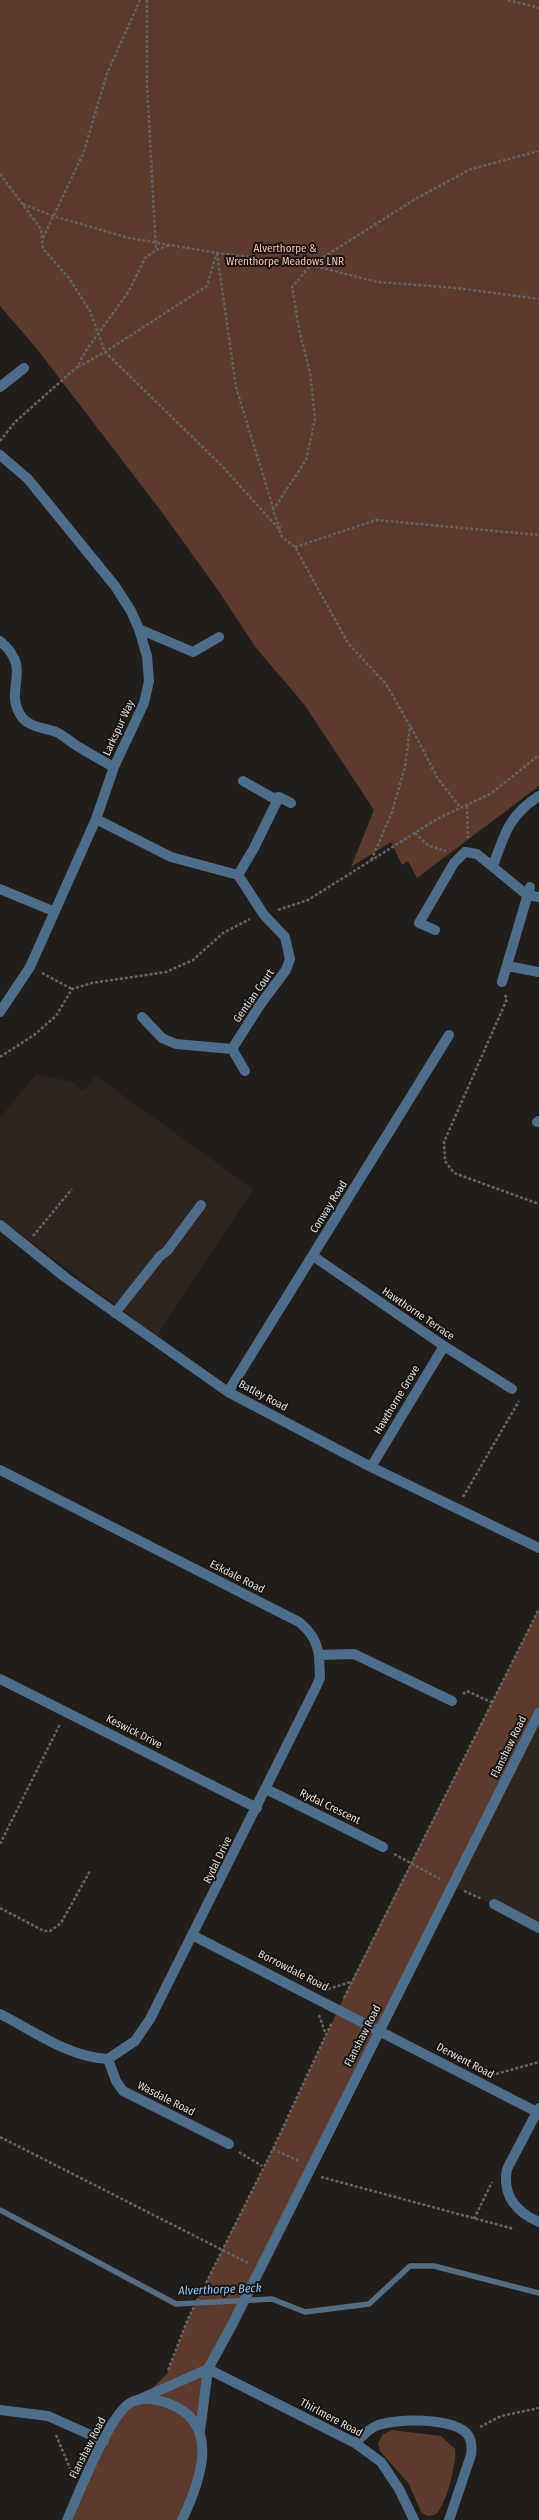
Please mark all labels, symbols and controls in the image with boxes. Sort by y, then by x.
park label: Alverthorpe & Wrenthorpe Meadows LNR [226,242,344,268]
street label: Larkspur Way [100,698,138,758]
street label: Gentian Court [231,967,277,1025]
street label: Conway Road [308,1178,350,1236]
street label: Hawthorne Terrace [379,1285,457,1343]
street label: Hawthorne Grove [371,1363,423,1437]
street label: Batley Road [236,1378,290,1414]
street label: Eskdale Road [207,1558,267,1596]
street label: Keswick Drive [104,1712,164,1752]
street label: Flanshaw Road [488,1714,530,1780]
street label: Rydal Crescent [297,1787,363,1827]
street label: Rydal Drive [201,1834,235,1886]
street label: Borrowdale Road [256,1948,330,1994]
street label: Flanshaw Road [342,2003,384,2069]
street label: Derwent Road [434,2040,496,2082]
street label: Wasdale Road [135,2079,197,2119]
water label: Alverthorpe Beck [178,2281,262,2299]
street label: Thirlmere Road [298,2396,364,2440]
street label: Flanshaw Road [67,2415,109,2481]

